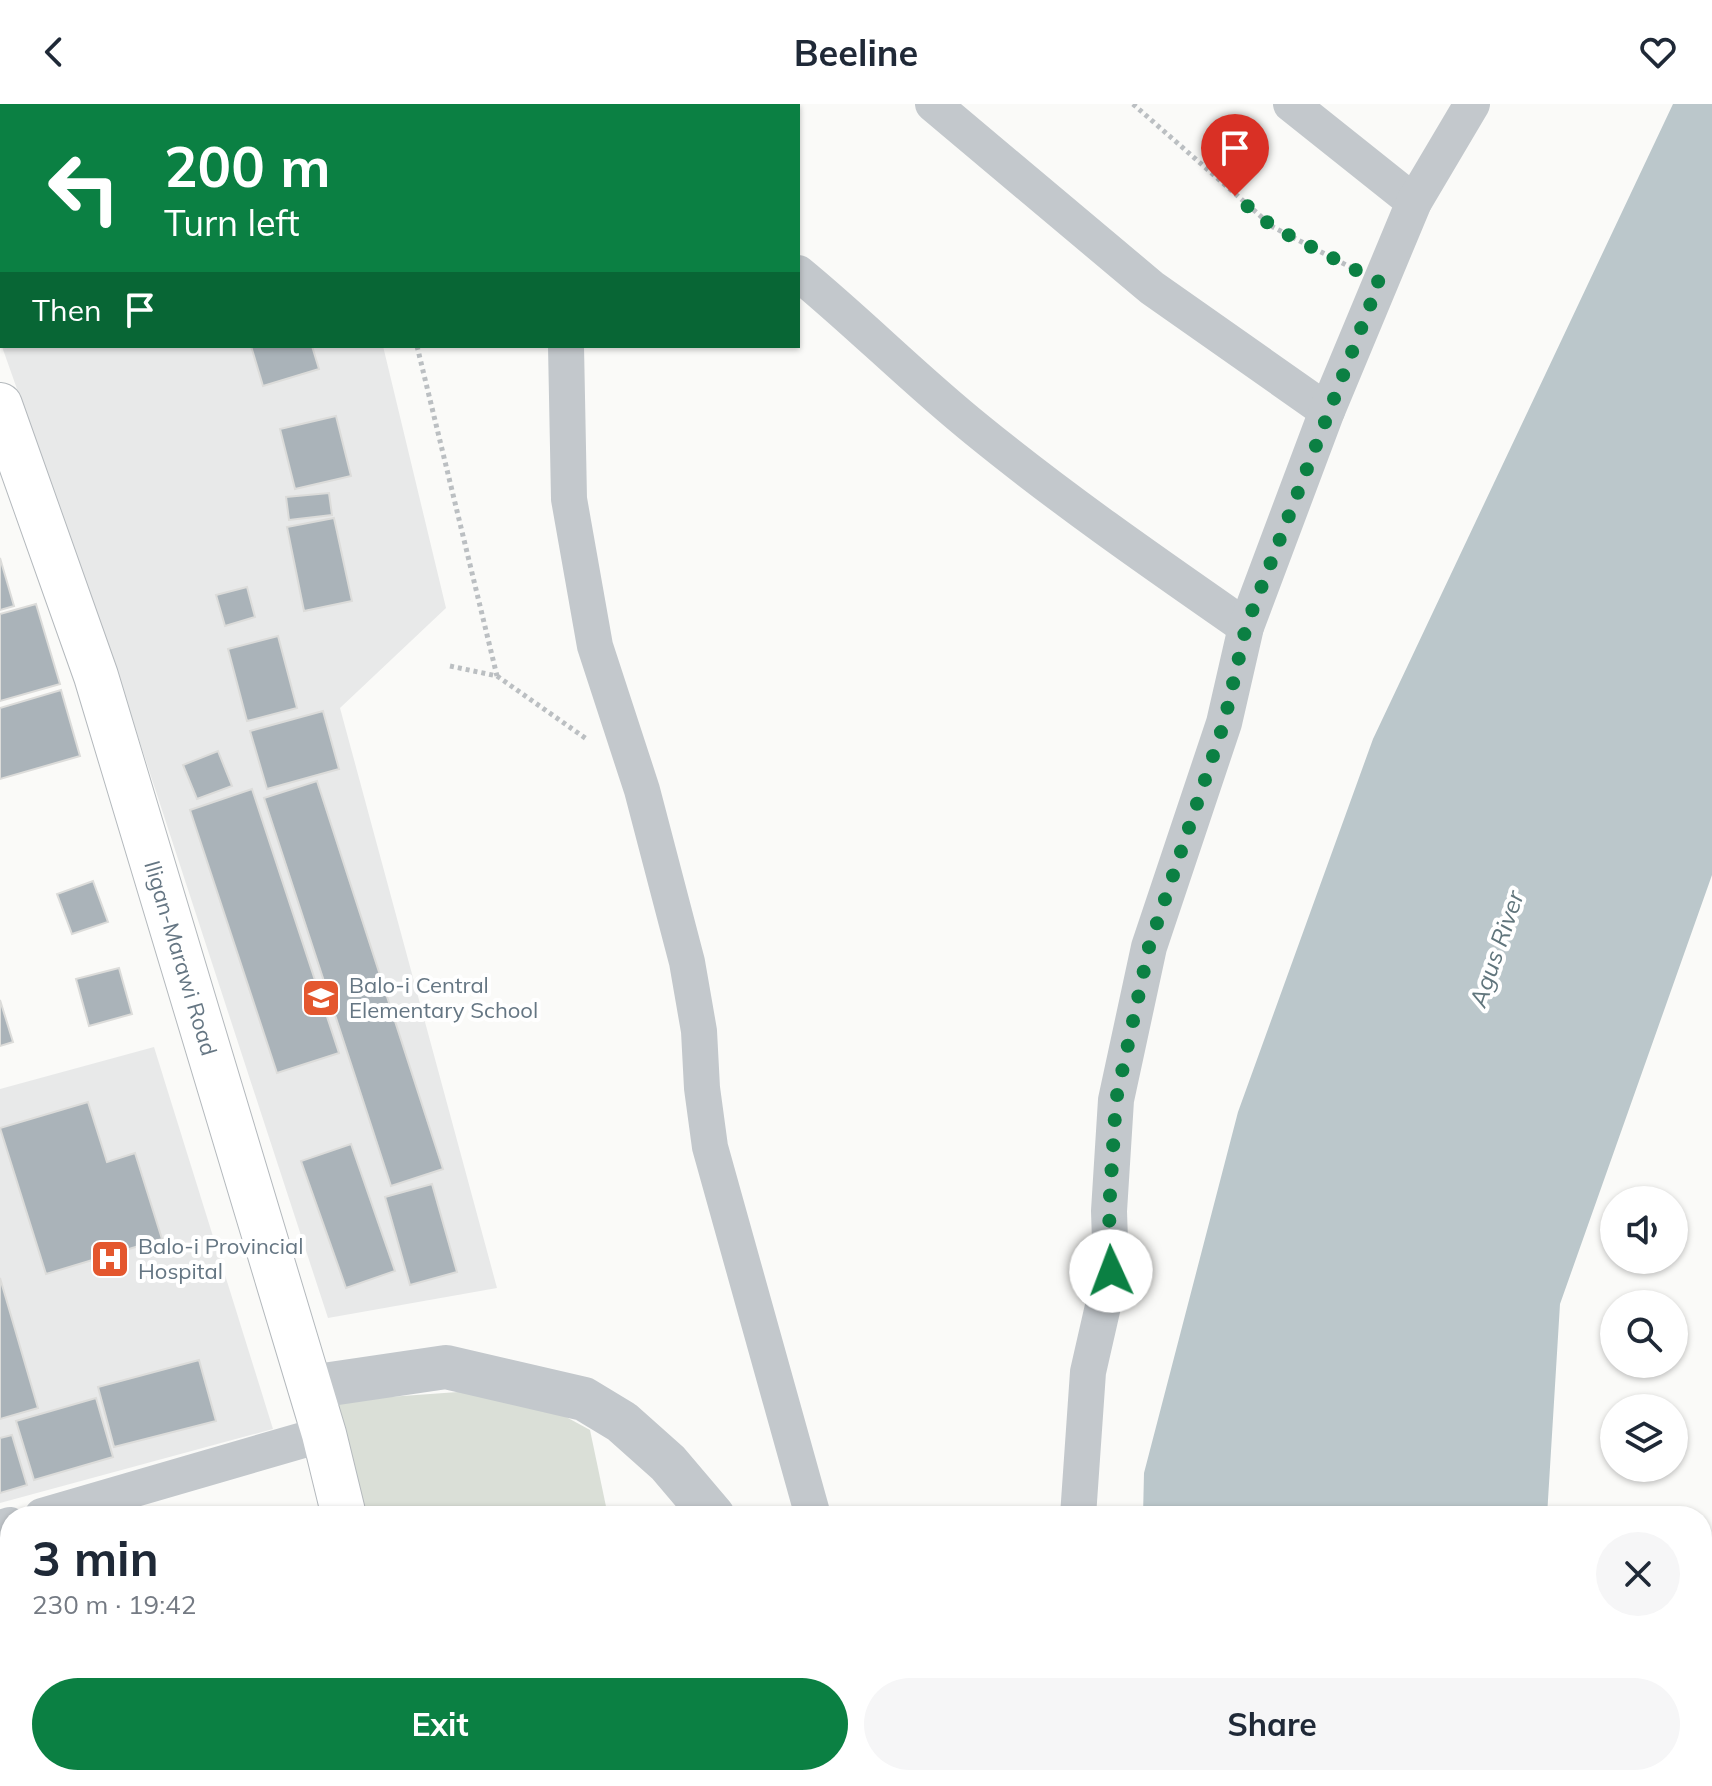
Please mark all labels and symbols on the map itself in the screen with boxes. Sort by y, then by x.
pin [1201,114,1269,196]
street label: Iligan-Marawi Road [138,857,223,1059]
water label: Agus River [1462,886,1530,1012]
place label: Balo-i Central Elementary School [349,971,538,1024]
school or university icon: Balo-i Central Elementary School [300,977,342,1019]
position arrow [1069,1229,1153,1313]
place label: Balo-i Provincial Hospital [138,1232,303,1285]
hospital icon: Balo-i Provincial Hospital [89,1238,131,1280]

